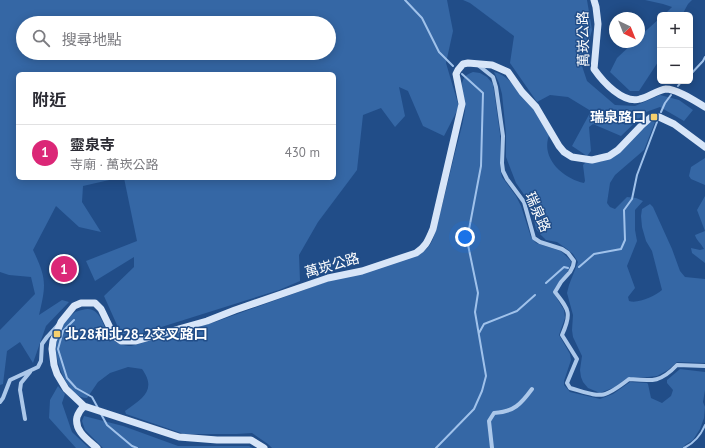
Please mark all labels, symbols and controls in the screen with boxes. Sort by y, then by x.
street label: 萬崁公路 [574,11,592,67]
north arrow [609,12,645,48]
map controls [657,12,693,84]
button: + [657,12,693,48]
search box [16,16,336,60]
icon: search [30,27,52,49]
text: 搜尋地點 [62,30,122,49]
button: − [657,48,693,84]
text: 附近 [32,89,66,111]
place label: 瑞泉路口 [590,108,646,126]
marker: 瑞泉路口 [649,112,659,122]
text: 靈泉寺 [70,135,115,154]
text: 1 [41,144,49,161]
text: 430 m [285,144,320,161]
text: 寺廟 · 萬崁公路 [70,156,158,173]
street label: 瑞泉路 [521,189,555,235]
your location [455,227,475,247]
street label: 萬崁公路 [303,249,361,281]
pin: 1 [51,254,77,284]
place label: 北28和北28-2交叉路口 [65,325,208,343]
marker: 北28和北28-2交叉路口 [52,329,62,339]

